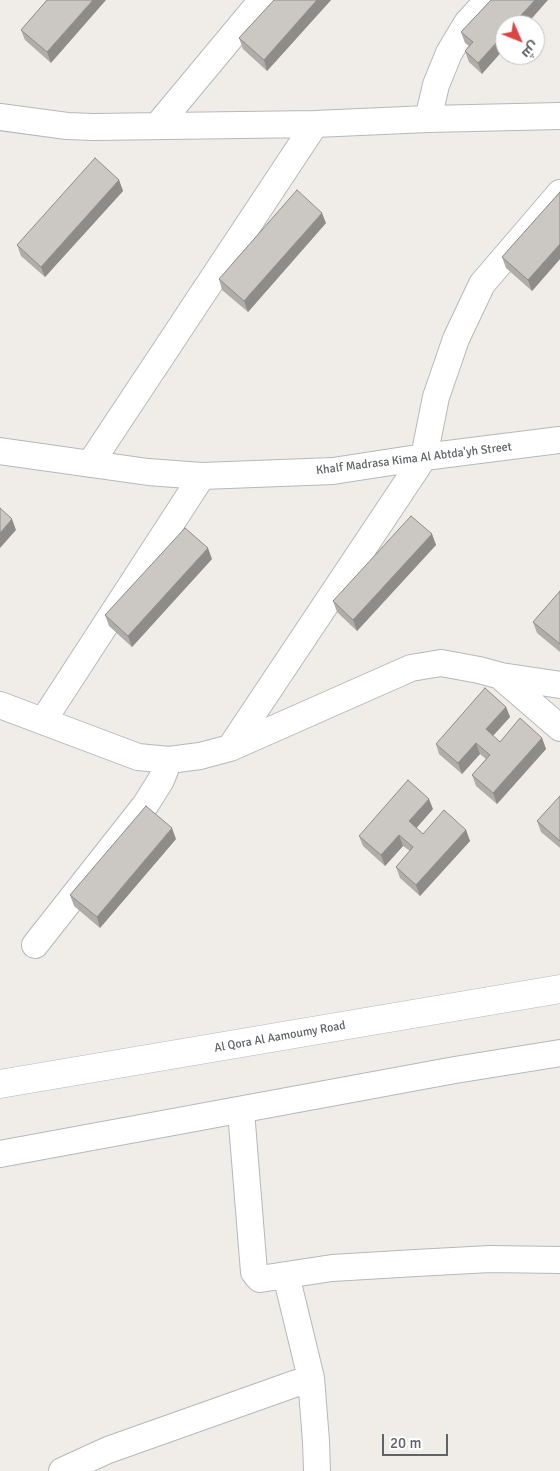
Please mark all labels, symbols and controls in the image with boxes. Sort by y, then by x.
north arrow [495,15,545,65]
text: ش [518,38,543,62]
street label: Khalf Madrasa Kima Al Abtda'yh Street [315,440,513,478]
street label: Al Qora Al Aamoumy Road [213,1018,347,1056]
scale bar [385,1424,451,1456]
text: 20 m [390,1434,421,1452]

